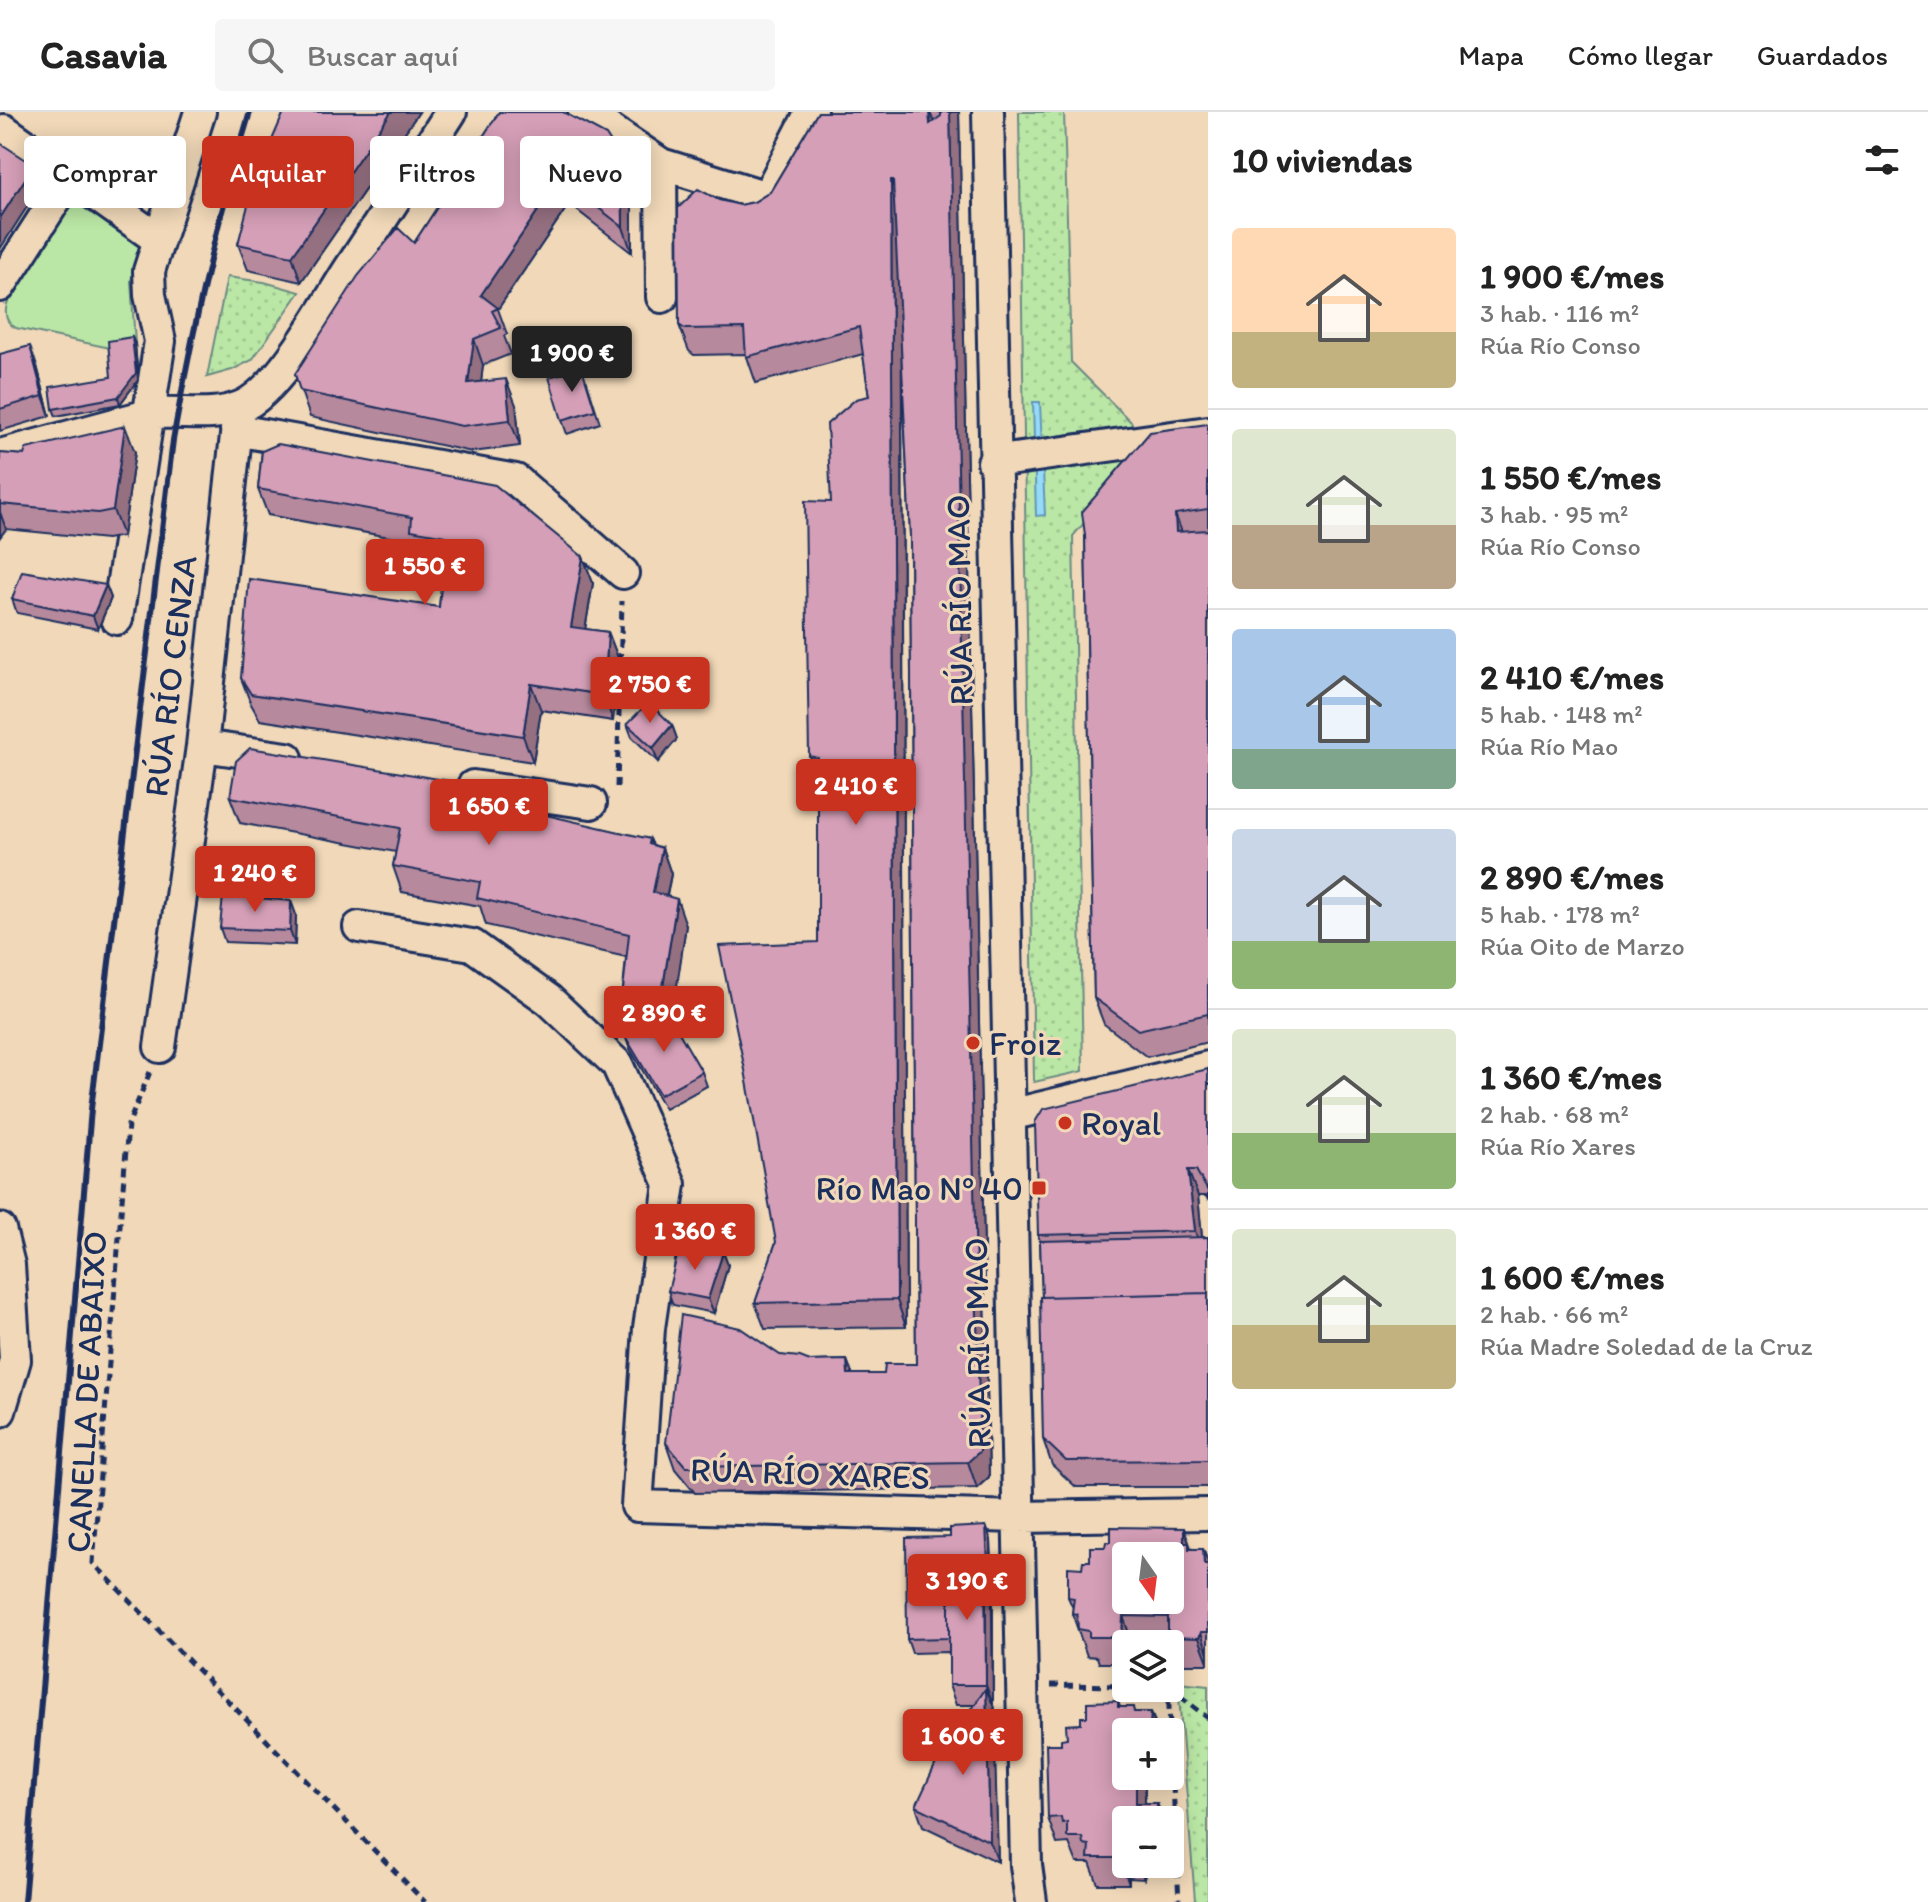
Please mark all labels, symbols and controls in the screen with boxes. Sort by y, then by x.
search box [215,19,775,91]
text: Casavia [40,32,167,78]
icon: search [243,33,287,77]
text: Buscar aquí [307,37,458,74]
text: Mapa [1459,38,1524,72]
text: Cómo llegar [1568,38,1713,72]
text: Guardados [1757,38,1888,72]
chip: Comprar [24,136,186,208]
chip: Alquilar [202,136,354,208]
chip: Filtros [370,136,504,208]
chip: Nuevo [520,136,651,208]
icon: filters [1860,138,1904,182]
text: 10 viviendas [1232,140,1413,181]
text: 1 900 €/mes [1480,256,1664,297]
icon: home [1296,260,1392,356]
text: 3 hab. · 116 m² [1480,297,1639,329]
pin: 1 900 € [498,326,646,394]
text: Rúa Río Conso [1480,329,1641,361]
text: 1 900 € [530,336,614,368]
text: 1 550 €/mes [1480,457,1661,498]
icon: home [1296,461,1392,557]
street label: RÚA RÍO MAO [937,494,982,706]
text: 3 hab. · 95 m² [1480,498,1629,530]
text: Rúa Río Conso [1480,530,1641,562]
pin: 1 550 € [351,539,499,607]
text: 1 550 € [384,549,466,581]
street label: RÚA RÍO CENZA [135,553,206,799]
pin: 2 750 € [576,657,724,725]
text: 2 410 €/mes [1480,657,1664,698]
icon: home [1296,661,1392,757]
text: 2 750 € [609,667,691,699]
text: 5 hab. · 148 m² [1480,698,1643,730]
text: Rúa Río Mao [1480,730,1618,762]
pin: 2 410 € [782,759,930,827]
text: 2 410 € [814,769,898,801]
pin: 1 650 € [415,779,563,847]
text: 1 650 € [448,789,530,821]
pin: 1 240 € [181,846,329,914]
text: 1 240 € [213,856,297,888]
text: 2 890 €/mes [1480,857,1664,898]
icon: home [1296,861,1392,957]
text: 5 hab. · 178 m² [1480,898,1640,930]
text: Rúa Oito de Marzo [1480,930,1685,962]
pin: 2 890 € [590,986,738,1054]
text: 2 890 € [622,996,706,1028]
place label: Froiz [989,1023,1062,1064]
marker: Froiz [964,1034,982,1052]
text: 1 360 €/mes [1480,1057,1662,1098]
icon: home [1296,1061,1392,1157]
text: 2 hab. · 68 m² [1480,1098,1629,1130]
place label: Royal [1081,1103,1161,1144]
marker: Royal [1056,1114,1074,1132]
text: Rúa Río Xares [1480,1130,1636,1162]
place label: Río Mao Nº 40 [816,1168,1023,1209]
marker: Río Mao Nº 40 [1030,1179,1048,1197]
pin: 1 360 € [621,1204,769,1272]
text: 1 360 € [654,1214,736,1246]
street label: CANELLA DE ABAIXO [58,1230,115,1554]
street label: RÚA RÍO MAO [955,1237,1000,1449]
text: 1 600 €/mes [1480,1257,1665,1298]
icon: home [1296,1261,1392,1357]
text: 2 hab. · 66 m² [1480,1298,1628,1330]
text: Rúa Madre Soledad de la Cruz [1480,1330,1812,1362]
street label: RÚA RÍO XARES [689,1449,931,1498]
north arrow [1112,1542,1184,1614]
map controls [1112,1542,1184,1878]
pin: 3 190 € [893,1554,1041,1622]
text: 3 190 € [926,1564,1008,1596]
button: layers [1112,1630,1184,1702]
pin: 1 600 € [889,1709,1037,1777]
button: + [1112,1718,1184,1790]
text: 1 600 € [921,1719,1005,1751]
button: − [1112,1806,1184,1878]

